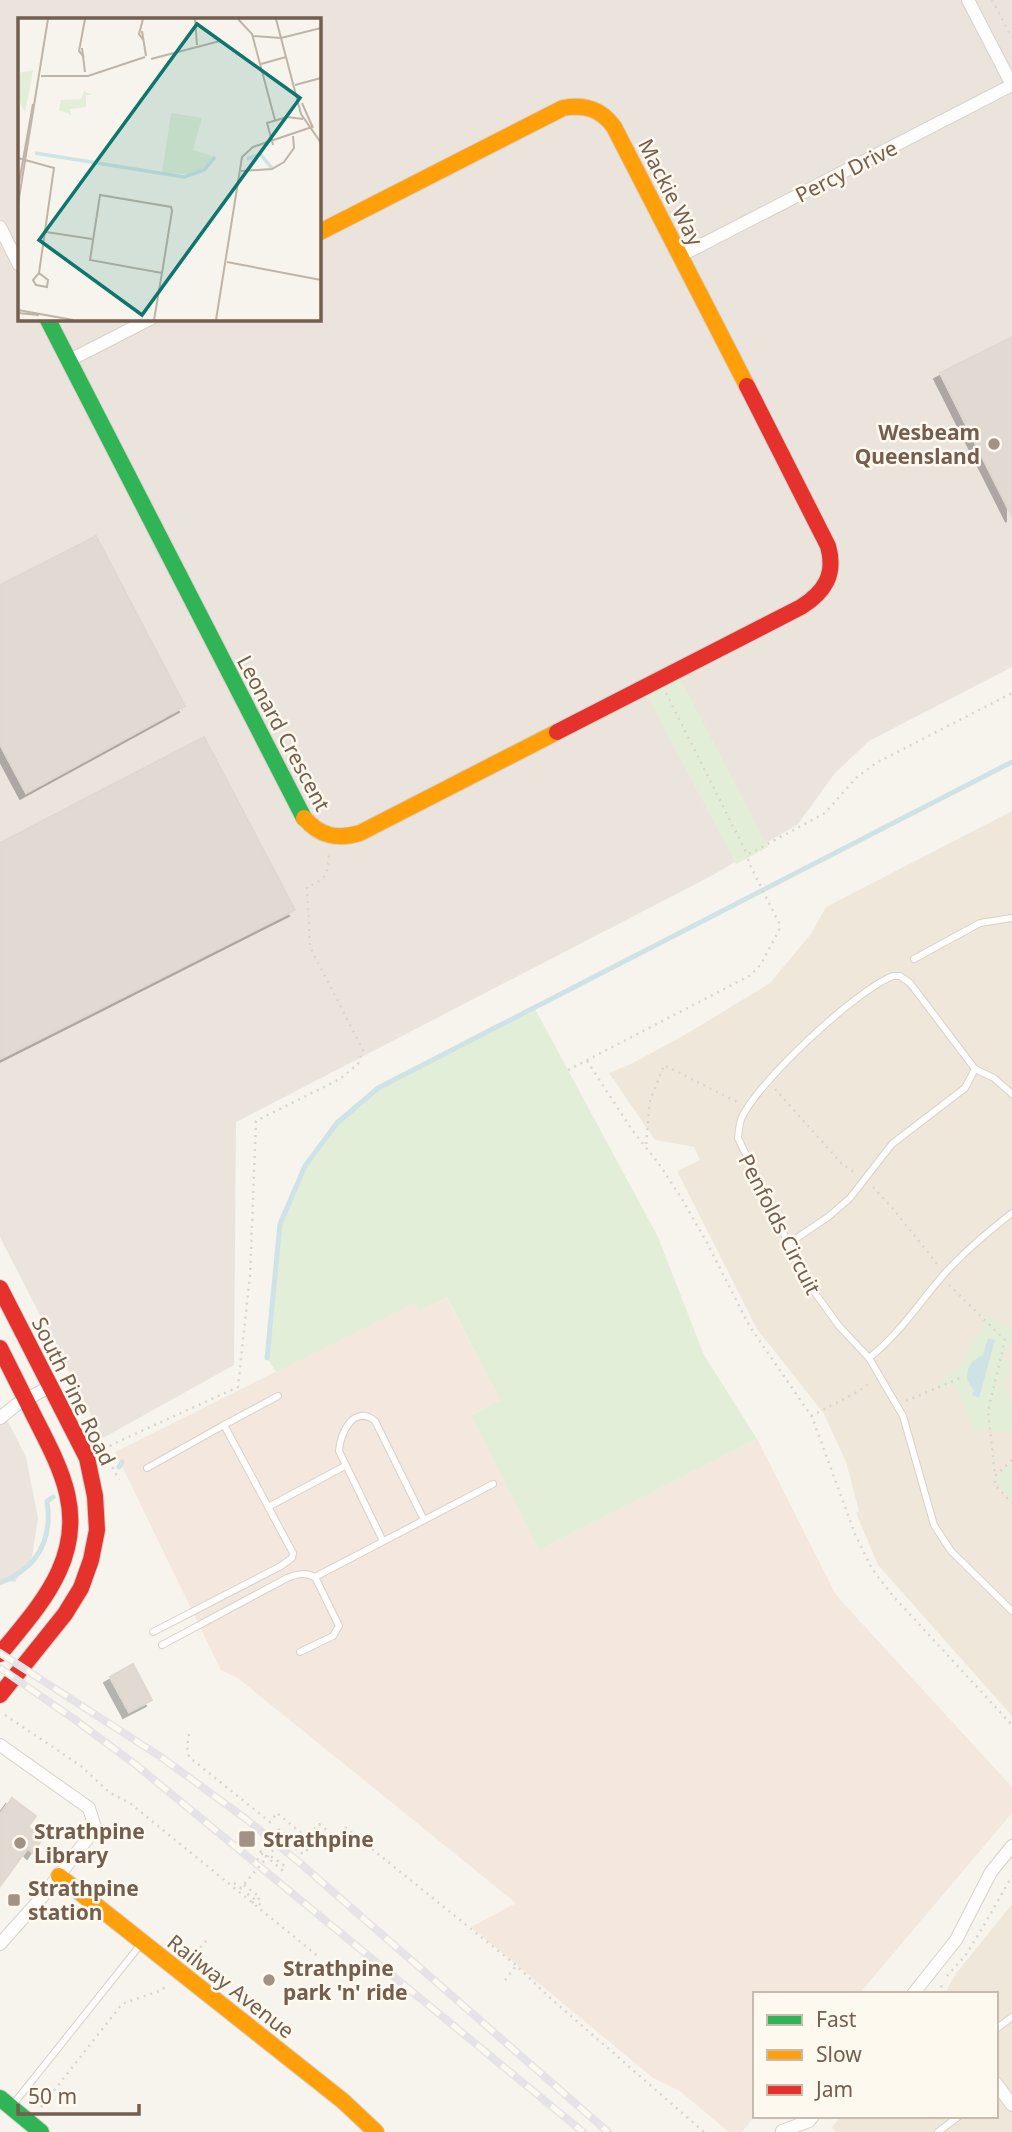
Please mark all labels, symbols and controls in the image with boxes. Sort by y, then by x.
inset map [18,18,320,320]
street label: Percy Drive [790,133,902,209]
street label: Mackie Way [632,134,710,250]
place label: Wesbeam Queensland [855,418,980,470]
marker: Wesbeam Queensland [986,436,1002,452]
street label: Leonard Crescent [231,650,337,816]
street label: Penfolds Circuit [732,1149,828,1299]
street label: South Pine Road [26,1312,122,1470]
place label: Strathpine Library [34,1817,145,1869]
place label: Strathpine [263,1825,374,1853]
marker: Strathpine [237,1829,257,1849]
marker: Strathpine Library [12,1835,28,1851]
place label: Strathpine station [28,1874,139,1926]
marker: Strathpine station [6,1892,22,1908]
street label: Railway Avenue [162,1928,300,2044]
place label: Strathpine park 'n' ride [283,1954,408,2006]
marker: Strathpine park 'n' ride [261,1972,277,1988]
legend [753,1992,998,2118]
text: Fast [816,2005,857,2033]
text: Slow [816,2040,862,2068]
scale bar [18,2072,138,2116]
text: Jam [814,2075,853,2103]
text: 50 m [28,2082,77,2110]

